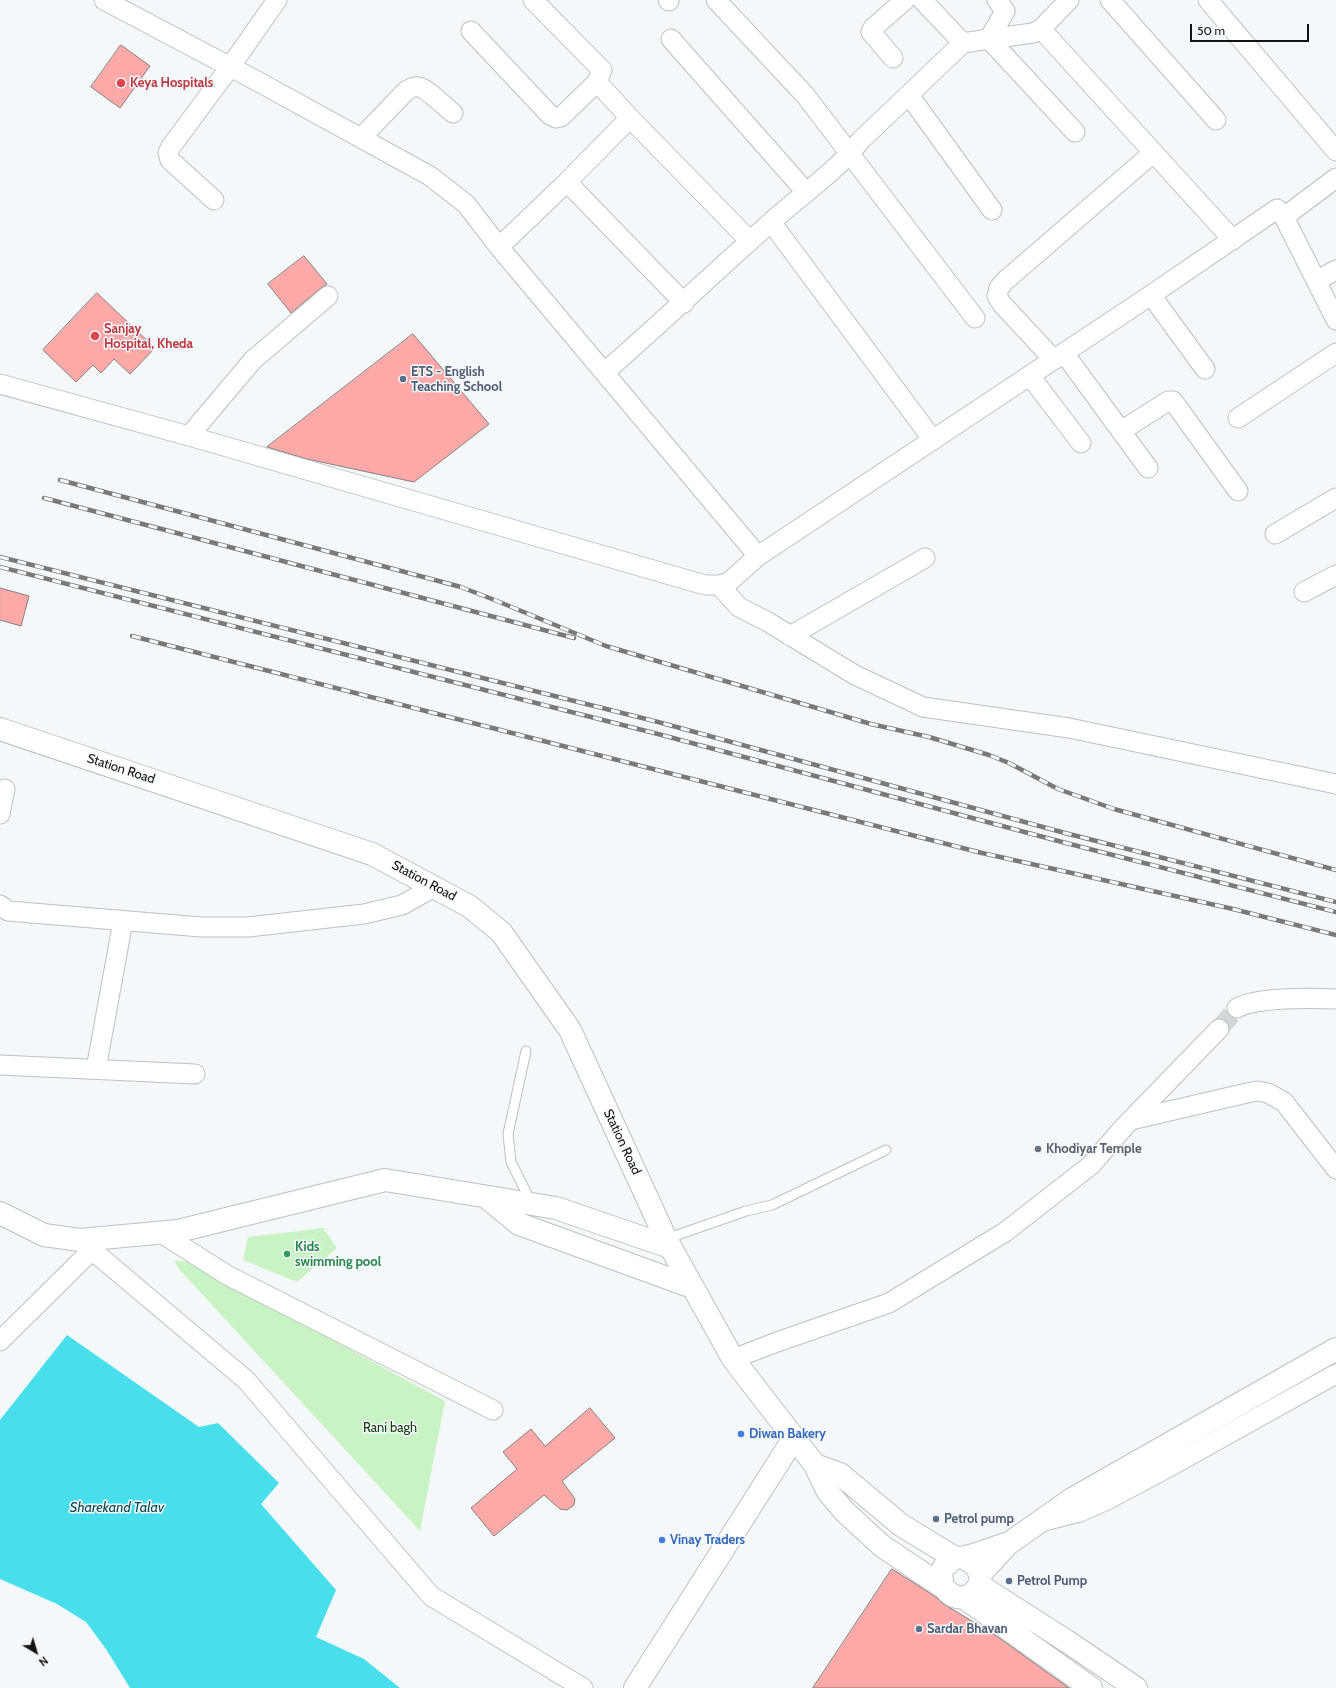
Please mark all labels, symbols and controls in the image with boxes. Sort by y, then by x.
scale bar [1192,16,1311,42]
text: 50 m [1197,23,1225,38]
place label: Keya Hospitals [130,75,213,91]
marker: Keya Hospitals [115,77,127,89]
place label: Sanjay Hospital, Kheda [104,321,193,352]
marker: Sanjay Hospital, Kheda [89,330,101,342]
place label: ETS - English Teaching School [411,364,502,395]
marker: ETS - English Teaching School [398,374,408,384]
street label: Station Road [85,751,157,787]
street label: Station Road [389,858,459,904]
street label: Station Road [600,1107,644,1177]
place label: Khodiyar Temple [1046,1141,1142,1157]
marker: Khodiyar Temple [1033,1144,1043,1154]
place label: Kids swimming pool [295,1239,381,1270]
marker: Kids swimming pool [282,1249,292,1259]
park label: Rani bagh [363,1420,417,1436]
place label: Diwan Bakery [749,1426,826,1442]
marker: Diwan Bakery [736,1429,746,1439]
water label: Sharekand Talav [70,1500,164,1516]
place label: Petrol pump [944,1511,1014,1527]
marker: Petrol pump [931,1514,941,1524]
place label: Vinay Traders [670,1532,745,1548]
marker: Vinay Traders [657,1535,667,1545]
place label: Petrol Pump [1017,1573,1087,1589]
marker: Petrol Pump [1004,1576,1014,1586]
place label: Sardar Bhavan [927,1621,1008,1637]
marker: Sardar Bhavan [914,1624,924,1634]
north arrow [16,1632,56,1672]
text: N [36,1654,51,1669]

